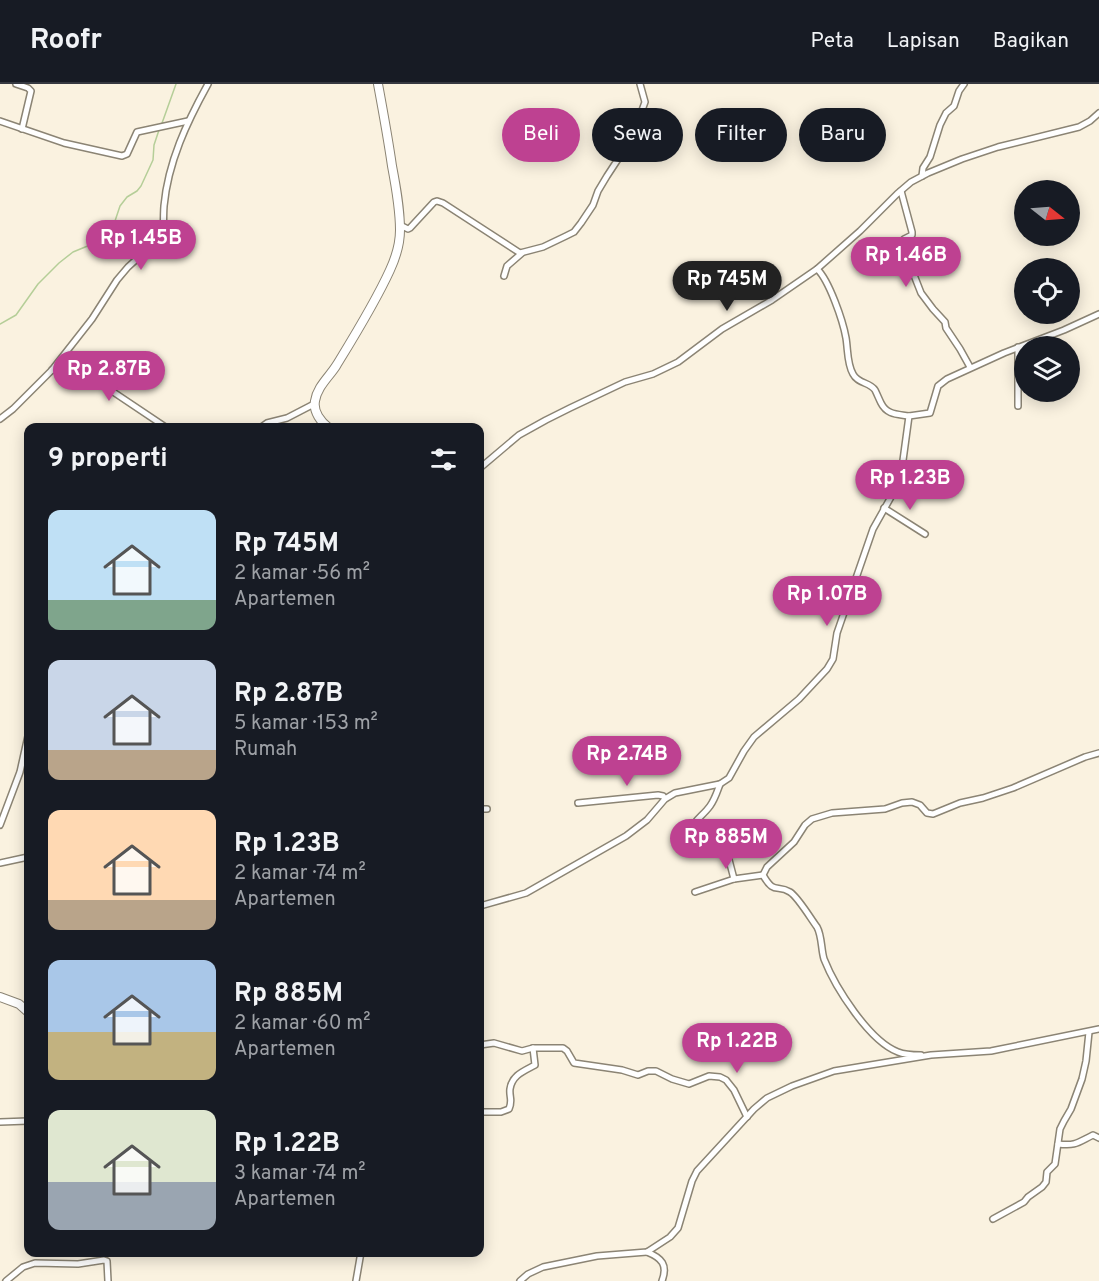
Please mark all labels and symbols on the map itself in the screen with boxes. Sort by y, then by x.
north arrow [1014,180,1080,246]
pin: Rp 1.45B [79,220,203,271]
pin: Rp 1.46B [844,237,968,288]
pin: Rp 745M [672,261,782,312]
pin: Rp 2.87B [47,351,171,402]
pin: Rp 1.23B [848,460,972,511]
pin: Rp 1.07B [765,576,889,627]
pin: Rp 2.74B [565,736,689,787]
pin: Rp 885M [671,819,781,870]
pin: Rp 1.22B [675,1023,799,1074]

